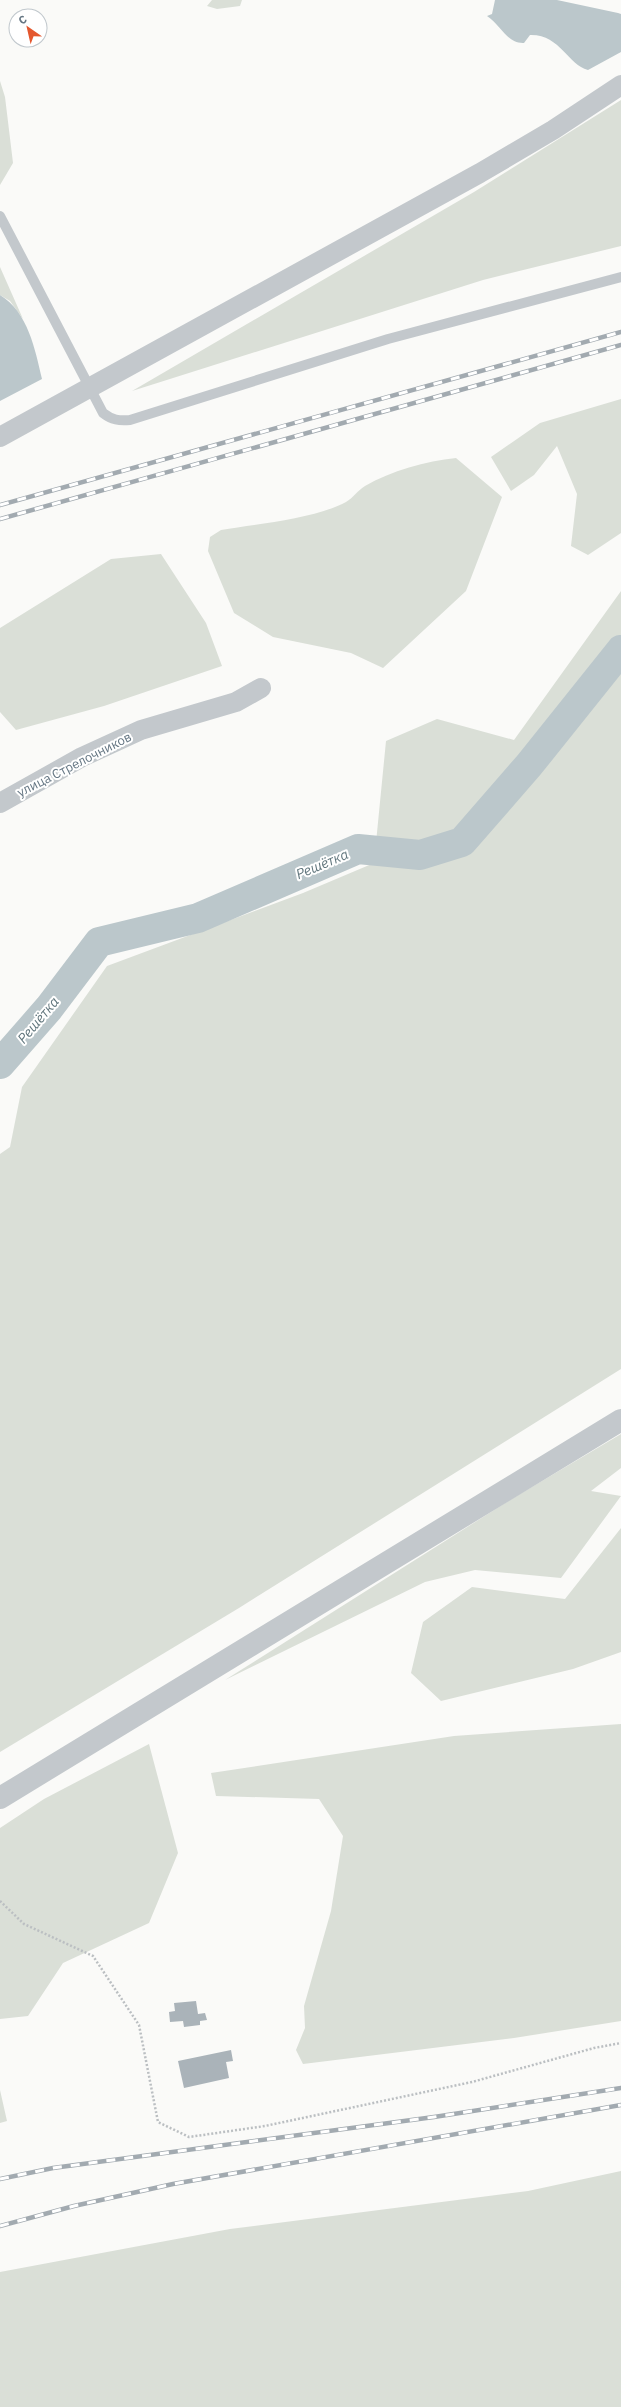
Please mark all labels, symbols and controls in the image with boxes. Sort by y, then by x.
north arrow [8,8,48,48]
text: С [16,12,29,28]
street label: улица Стрелочников [14,728,134,801]
water label: Решётка [293,845,351,883]
water label: Решётка [13,993,63,1047]

